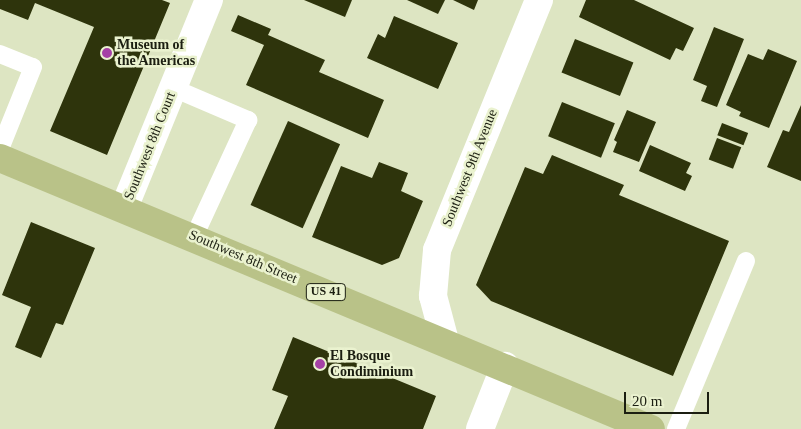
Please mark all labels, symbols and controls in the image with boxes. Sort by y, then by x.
place label: Museum of the Americas [117,37,196,70]
marker: Museum of the Americas [101,47,113,59]
street label: Southwest 8th Court [121,89,179,203]
street label: Southwest 9th Avenue [439,107,501,229]
street label: Southwest 8th Street [186,227,300,287]
road number: US 41 [305,282,347,302]
place label: El Bosque Condiminium [330,348,413,381]
marker: El Bosque Condiminium [314,358,326,370]
scale bar [626,382,711,414]
text: 20 m [632,393,662,409]

